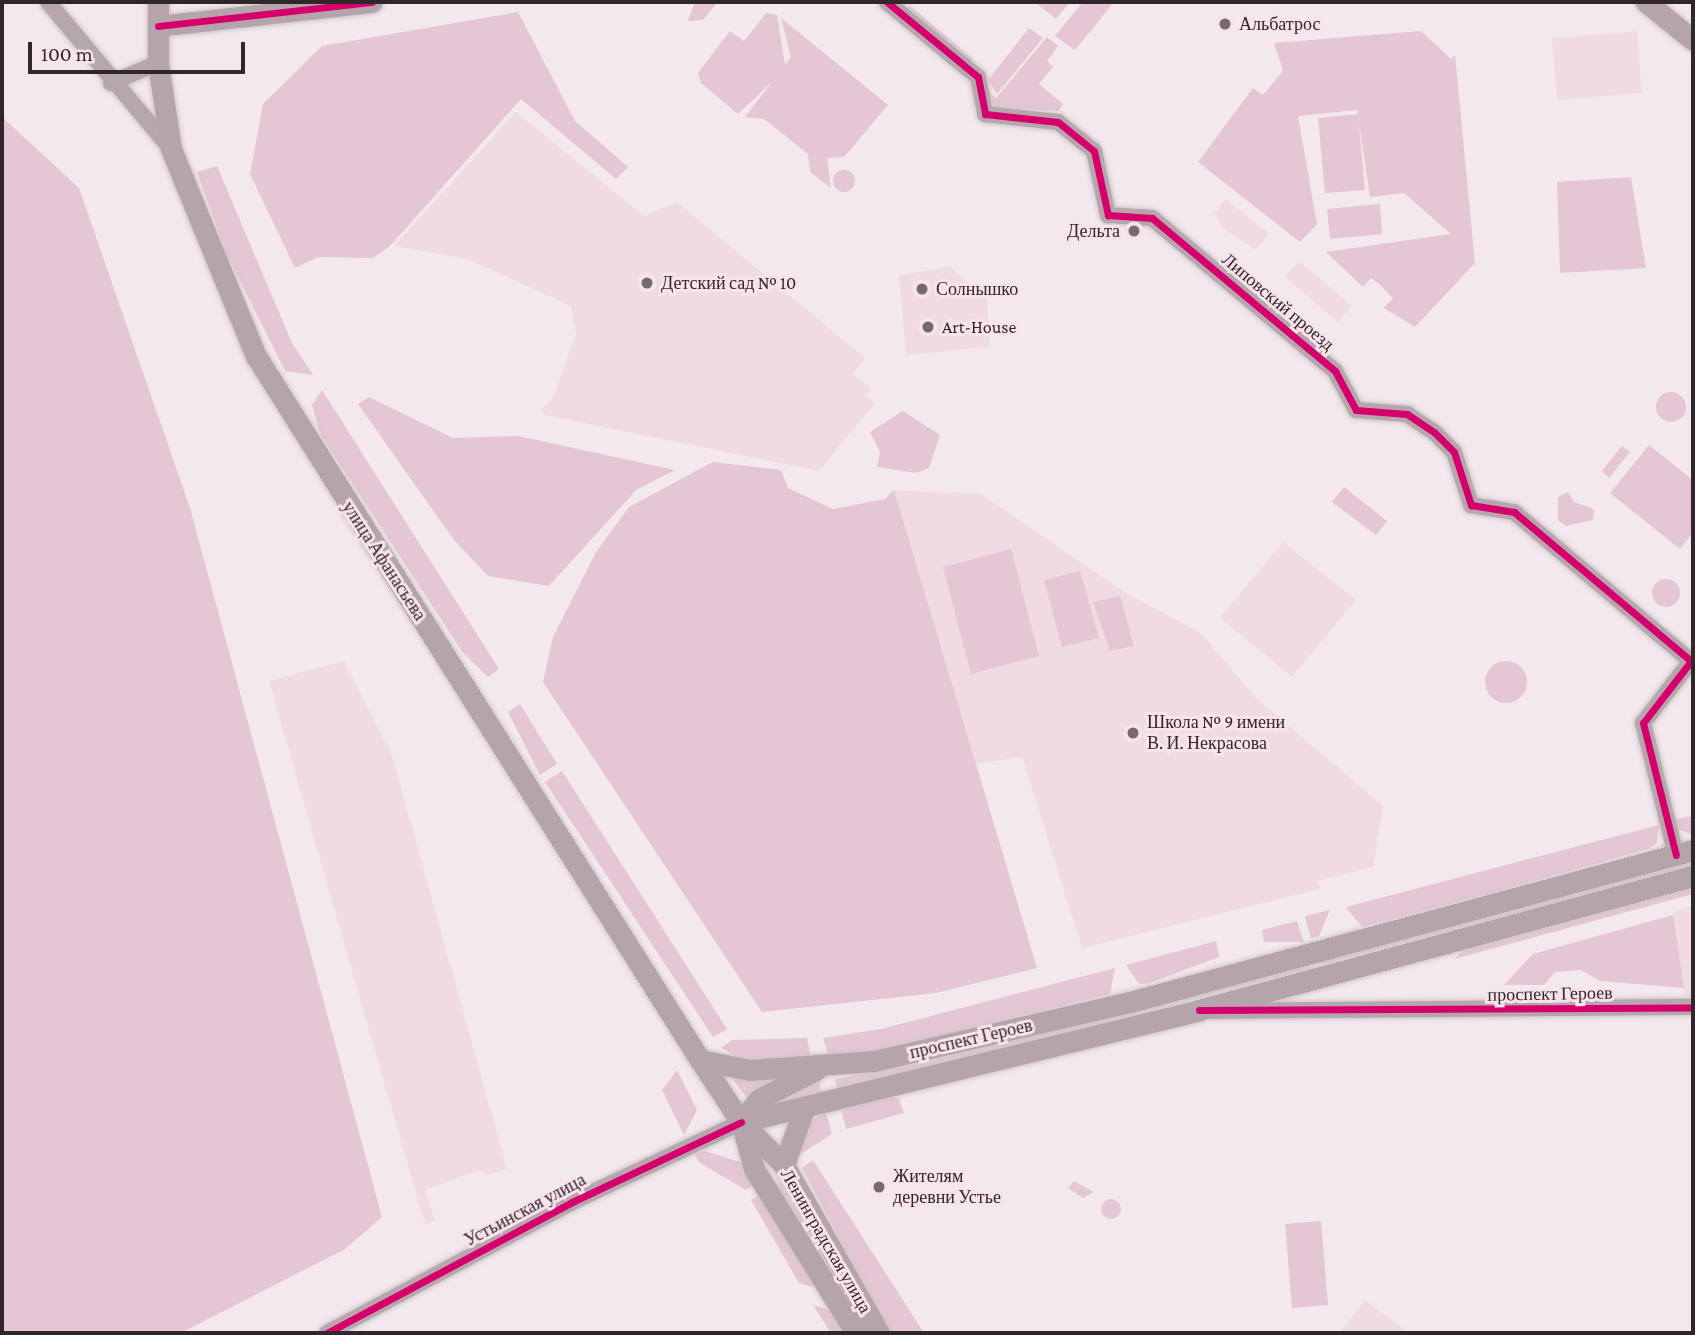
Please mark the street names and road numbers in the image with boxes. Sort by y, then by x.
street label: Липовский проезд [1217,249,1339,355]
street label: улица Афанасьева [337,497,431,625]
street label: проспект Героев [1487,982,1613,1006]
street label: проспект Героев [908,1014,1034,1064]
street label: Ленинградская улица [776,1165,876,1317]
street label: Устьинская улица [461,1169,589,1251]

